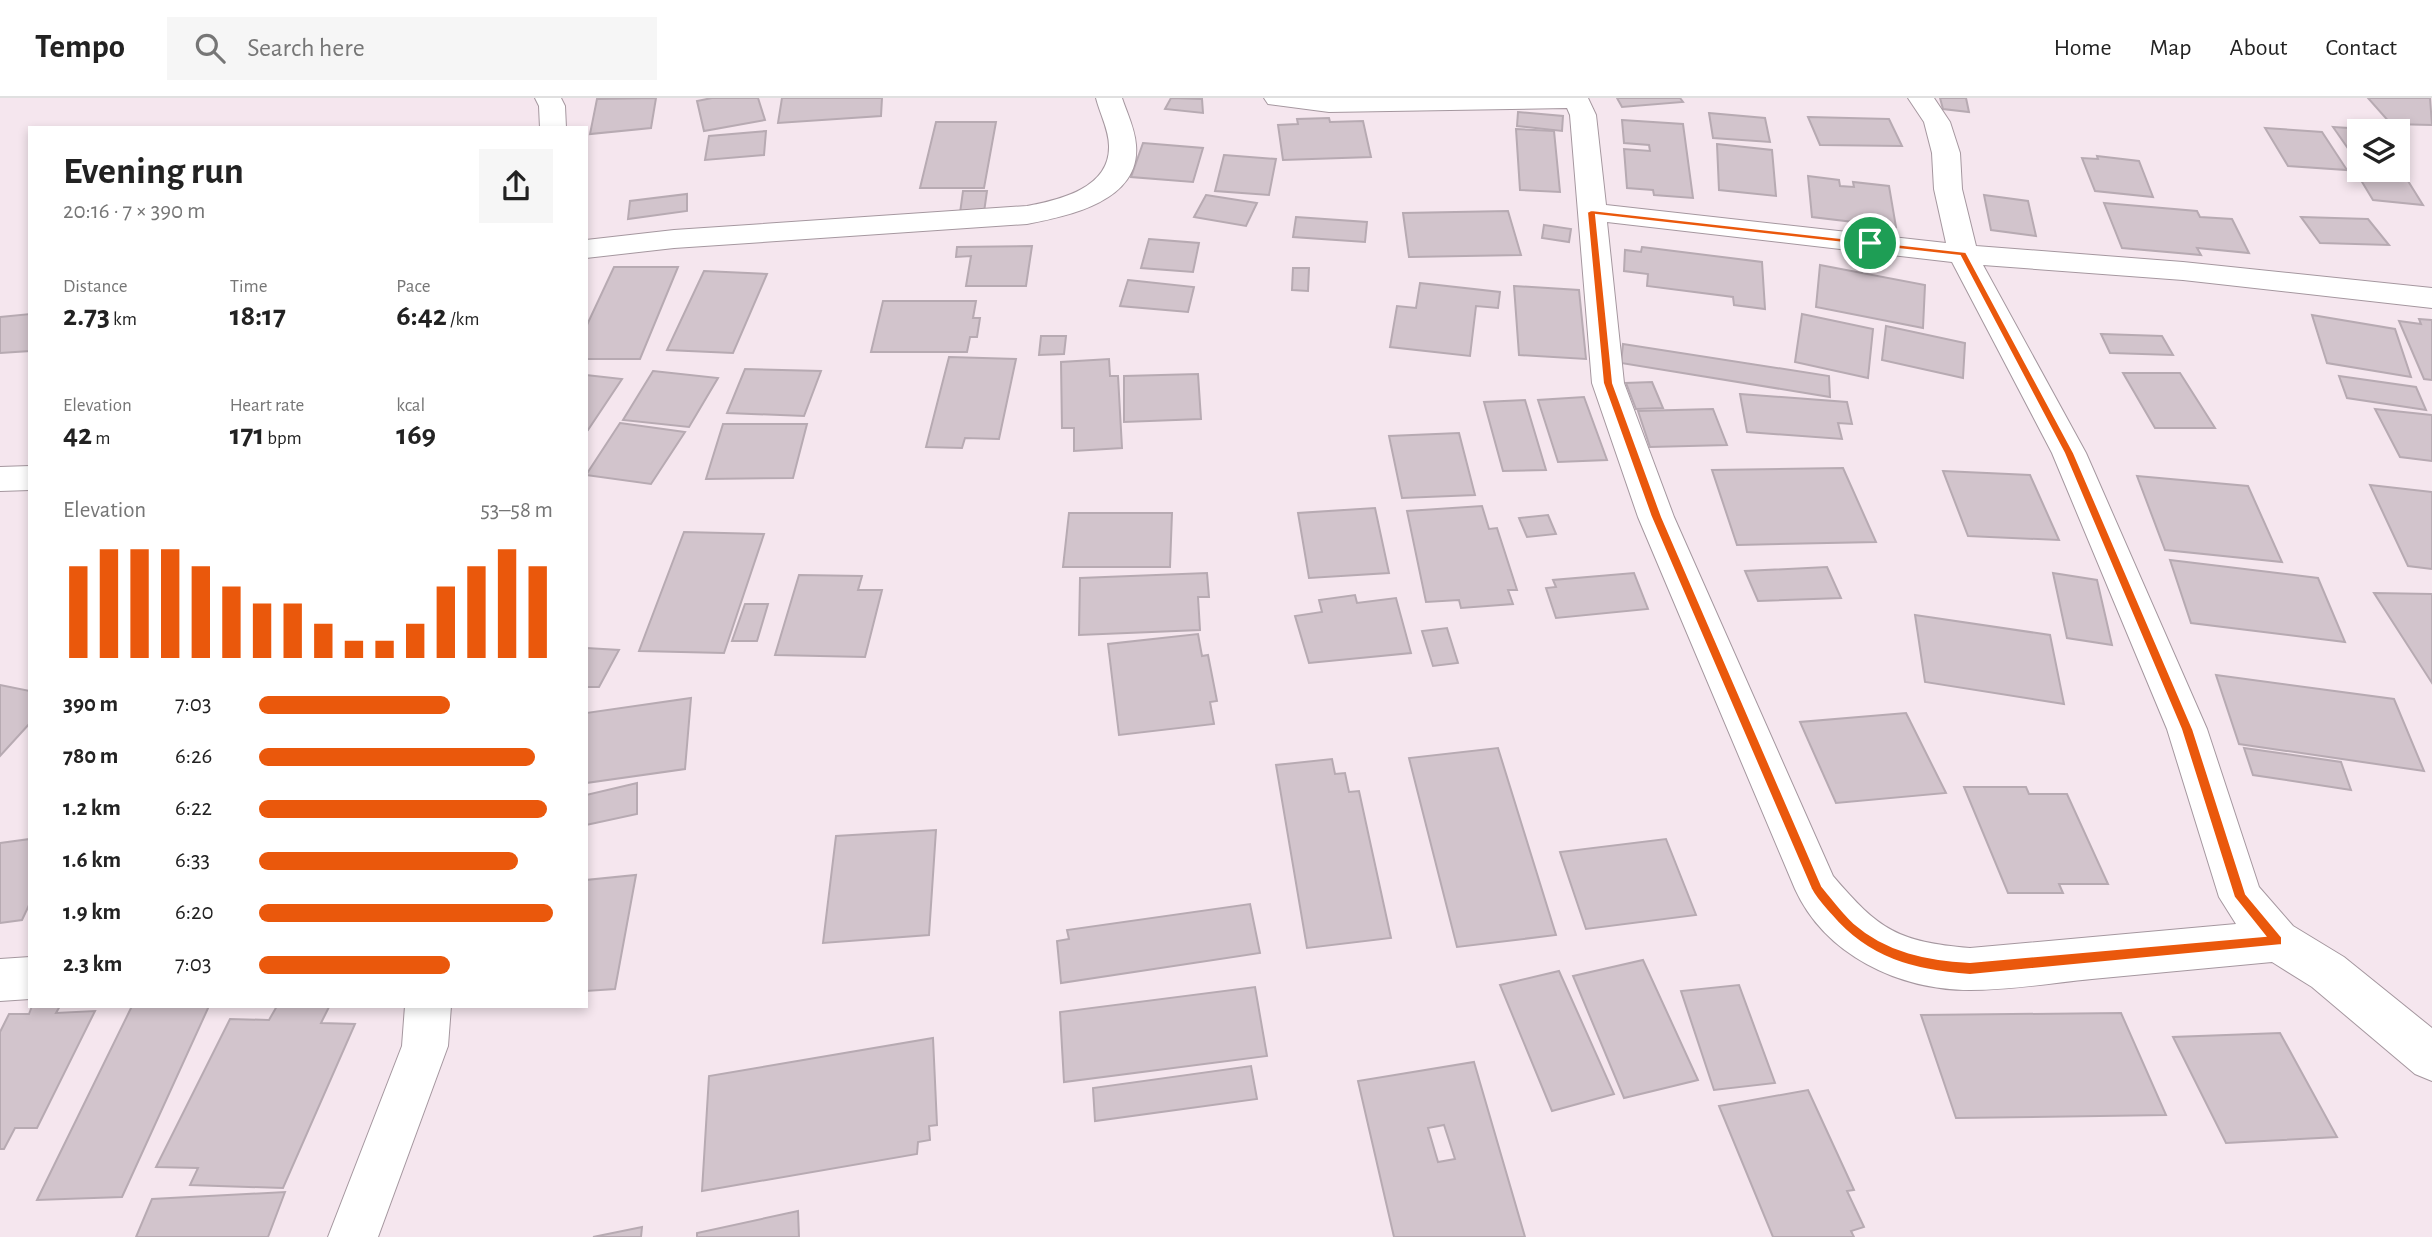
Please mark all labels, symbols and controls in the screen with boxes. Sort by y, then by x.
search box [167,17,657,80]
icon: search [191,29,229,67]
text: Tempo [35,31,125,64]
text: Search here [247,35,365,61]
text: Home [2054,36,2112,60]
text: Map [2150,36,2192,60]
text: About [2230,36,2287,60]
text: Contact [2325,36,2397,60]
map controls [2347,119,2410,182]
button: layers [2347,119,2410,182]
button: share [479,149,553,223]
text: Evening run [63,153,244,191]
text: 20:16 · 7 × 390 m [63,200,205,223]
pin [1840,213,1900,273]
icon: arrive [1851,224,1889,262]
text: Distance [63,277,127,296]
text: Time [230,277,268,296]
text: Pace [396,277,431,296]
text: 2.73 [63,301,110,331]
text: 18:17 [230,301,286,331]
text: 6:42 [396,301,447,331]
text: km [110,310,137,329]
text: /km [447,310,479,329]
text: Elevation [63,396,132,415]
text: Heart rate [230,396,304,415]
text: kcal [396,396,425,415]
text: 42 [63,420,92,450]
text: 171 [230,420,264,450]
text: 169 [396,420,436,450]
text: m [92,429,111,448]
text: bpm [264,429,302,448]
text: Elevation [63,499,146,522]
text: 53–58 m [480,499,553,522]
text: 390 m [63,693,118,716]
text: 7:03 [175,693,211,716]
text: 780 m [63,745,118,768]
text: 6:26 [175,745,212,768]
text: 1.2 km [63,797,121,820]
text: 6:22 [175,797,212,820]
text: 1.6 km [63,849,121,872]
text: 6:33 [175,849,210,872]
text: 1.9 km [63,901,121,924]
text: 6:20 [175,901,214,924]
text: 2.3 km [63,953,122,976]
text: 7:03 [175,953,211,976]

